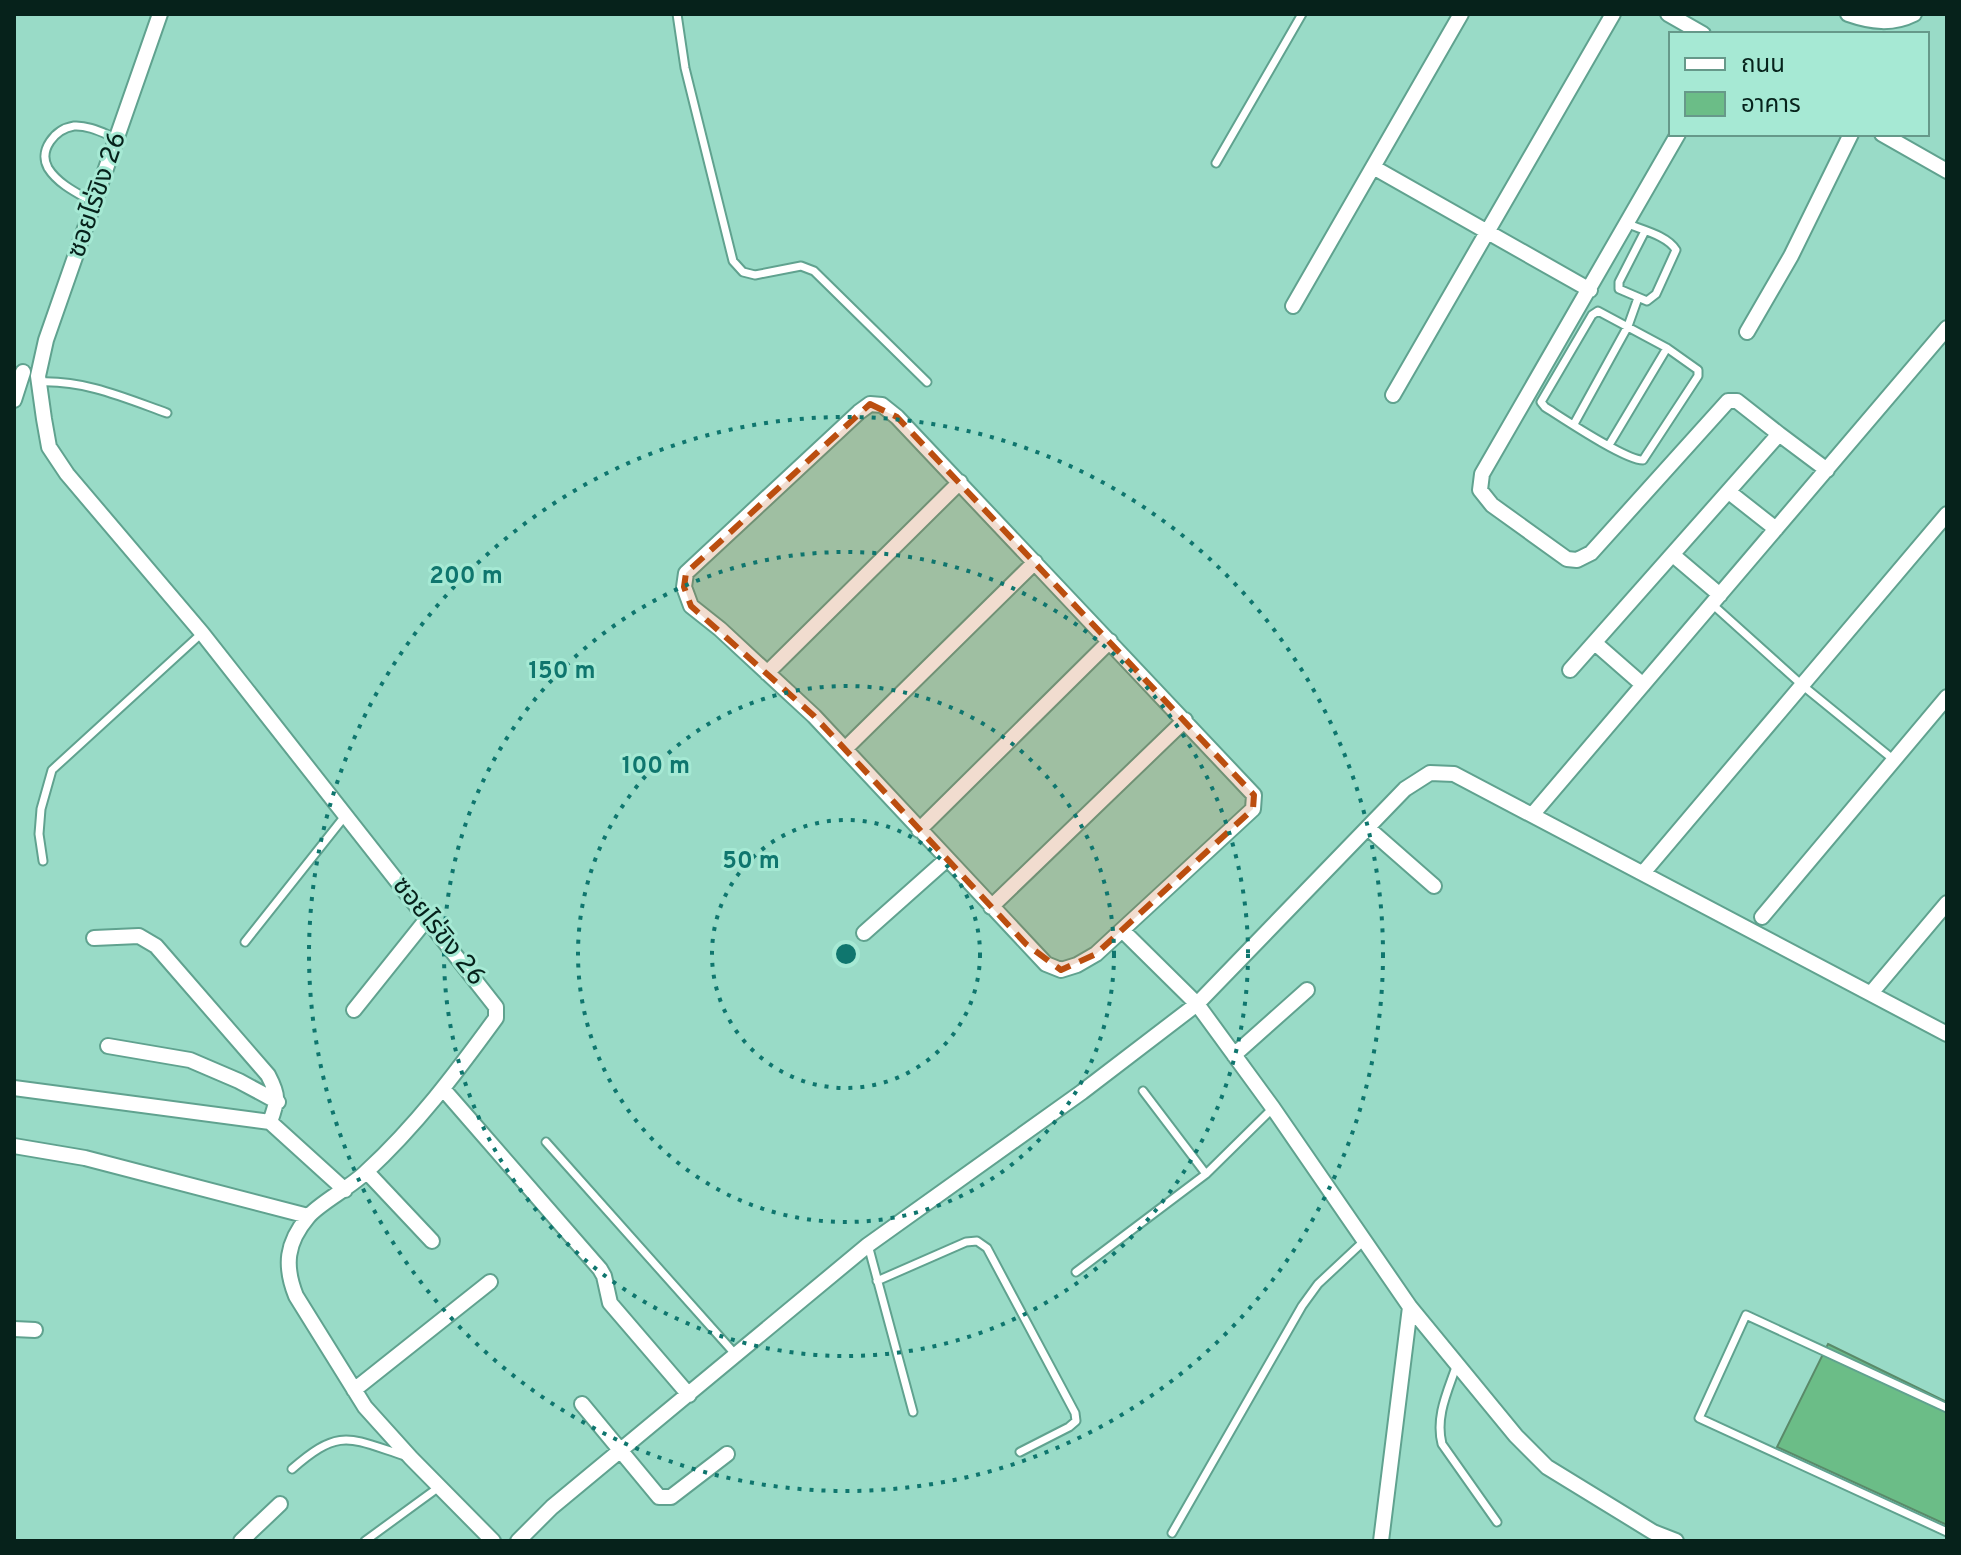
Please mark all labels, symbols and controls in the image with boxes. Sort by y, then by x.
legend [1669,32,1929,136]
text: ถนน [1741,51,1785,81]
text: อาคาร [1741,91,1801,121]
street label: ซอยไร่ขิง 26 [61,128,135,262]
text: 200 m [429,562,503,592]
text: 150 m [528,657,596,687]
text: 100 m [622,752,690,782]
text: 50 m [722,847,780,877]
street label: ซอยไร่ขิง 26 [384,871,492,993]
centre of rings [832,940,860,968]

